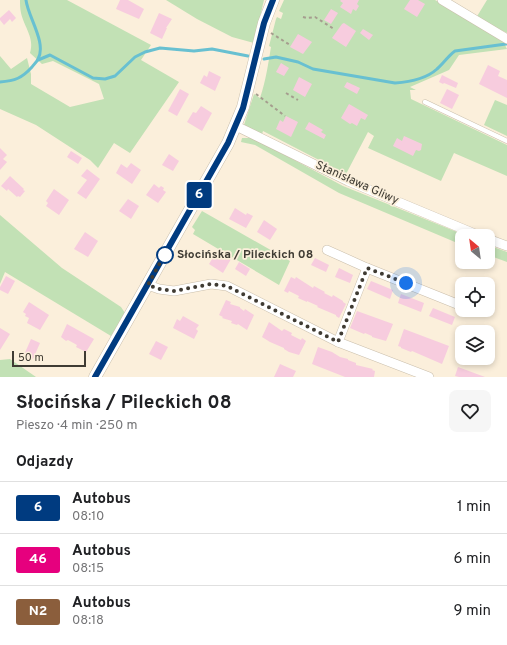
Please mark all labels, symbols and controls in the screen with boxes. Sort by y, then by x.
street label: Stanisława Gliwy [313,157,401,209]
line badge: 6 [186,182,212,208]
text: 6 [195,186,203,203]
north arrow [455,229,495,269]
map controls [455,229,495,365]
marker: Słocińska / Pileckich 08 [156,246,174,264]
place label: Słocińska / Pileckich 08 [177,247,313,263]
your location [396,273,416,293]
button: locate [455,277,495,317]
button: layers [455,325,495,365]
scale bar [12,349,86,368]
text: 50 m [18,351,44,365]
button: heart [449,390,491,432]
text: Słocińska / Pileckich 08 [16,391,232,415]
text: Pieszo · 4 min · 250 m [16,418,137,434]
text: Odjazdy [16,453,74,472]
text: Autobus [72,490,131,509]
text: 1 min [457,498,491,517]
text: 6 [34,499,42,516]
text: 08:10 [72,509,104,525]
text: Autobus [72,542,131,561]
text: 6 min [454,550,491,569]
text: 46 [29,551,47,568]
text: 08:15 [72,561,104,577]
text: Autobus [72,594,131,613]
text: 9 min [454,602,491,621]
text: N2 [29,603,47,620]
text: 08:18 [72,613,104,629]

